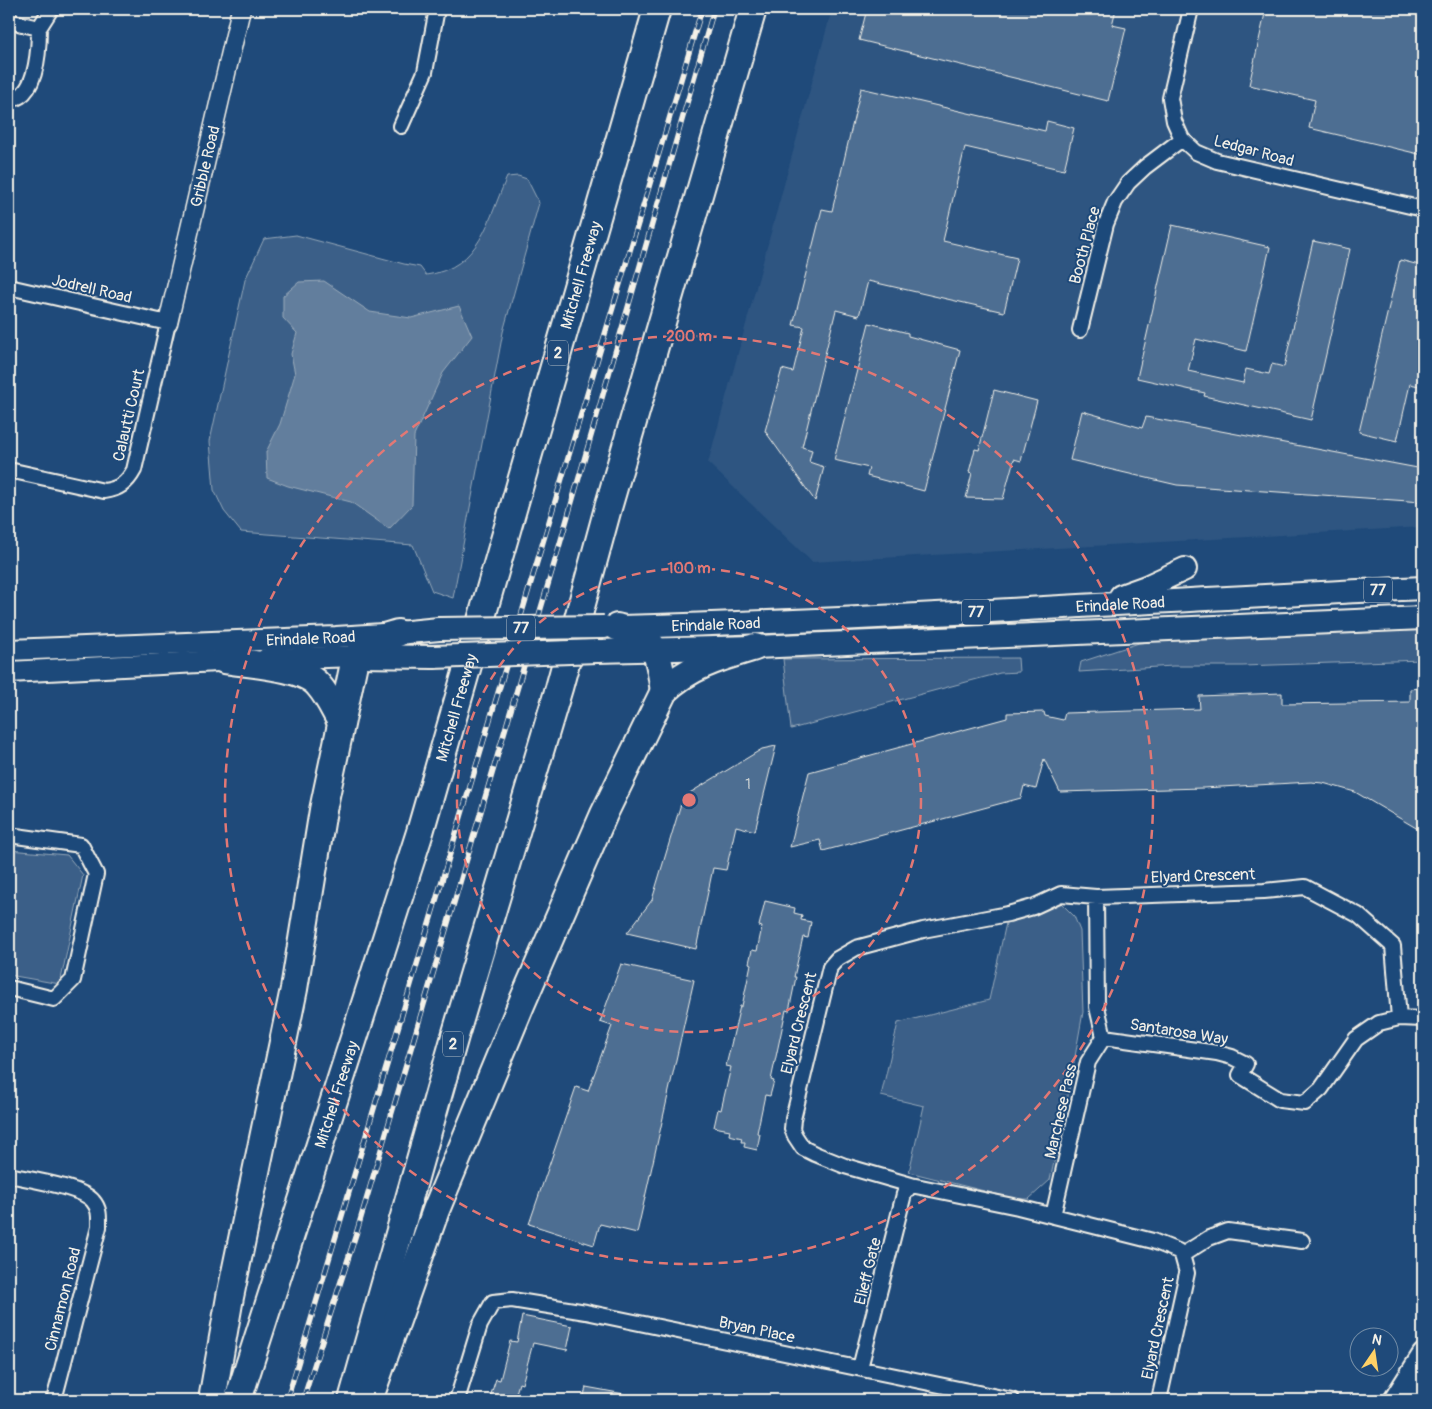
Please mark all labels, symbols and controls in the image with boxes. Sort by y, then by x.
street label: Gribble Road [186,124,225,209]
street label: Ledgar Road [1211,131,1296,171]
street label: Booth Place [1065,204,1105,286]
street label: Mitchell Freeway [556,219,606,332]
street label: Jodrell Road [50,270,134,308]
text: 200 m [666,327,712,346]
road number: 2 [548,340,568,366]
street label: Calautti Court [109,367,149,463]
text: 100 m [668,559,710,578]
road number: 77 [1364,578,1392,602]
street label: Erindale Road [1075,592,1166,617]
road number: 77 [962,600,990,624]
street label: Erindale Road [671,613,761,637]
road number: 77 [507,616,535,640]
street label: Erindale Road [266,627,356,651]
street label: Mitchell Freeway [432,651,482,764]
house number: 1 [745,776,751,793]
centre of rings [680,791,698,809]
street label: Elyard Crescent [1150,864,1256,888]
street label: Elyard Crescent [777,970,821,1076]
street label: Santarosa Way [1128,1014,1229,1050]
road number: 2 [443,1032,463,1056]
street label: Mitchell Freeway [310,1038,363,1151]
street label: Marchese Pass [1040,1062,1082,1161]
street label: Elieff Gate [850,1235,886,1307]
street label: Cinnamon Road [40,1245,86,1353]
street label: Elyard Crescent [1137,1275,1179,1381]
street label: Bryan Place [717,1312,797,1348]
north arrow [1350,1326,1400,1376]
text: N [1370,1330,1383,1349]

